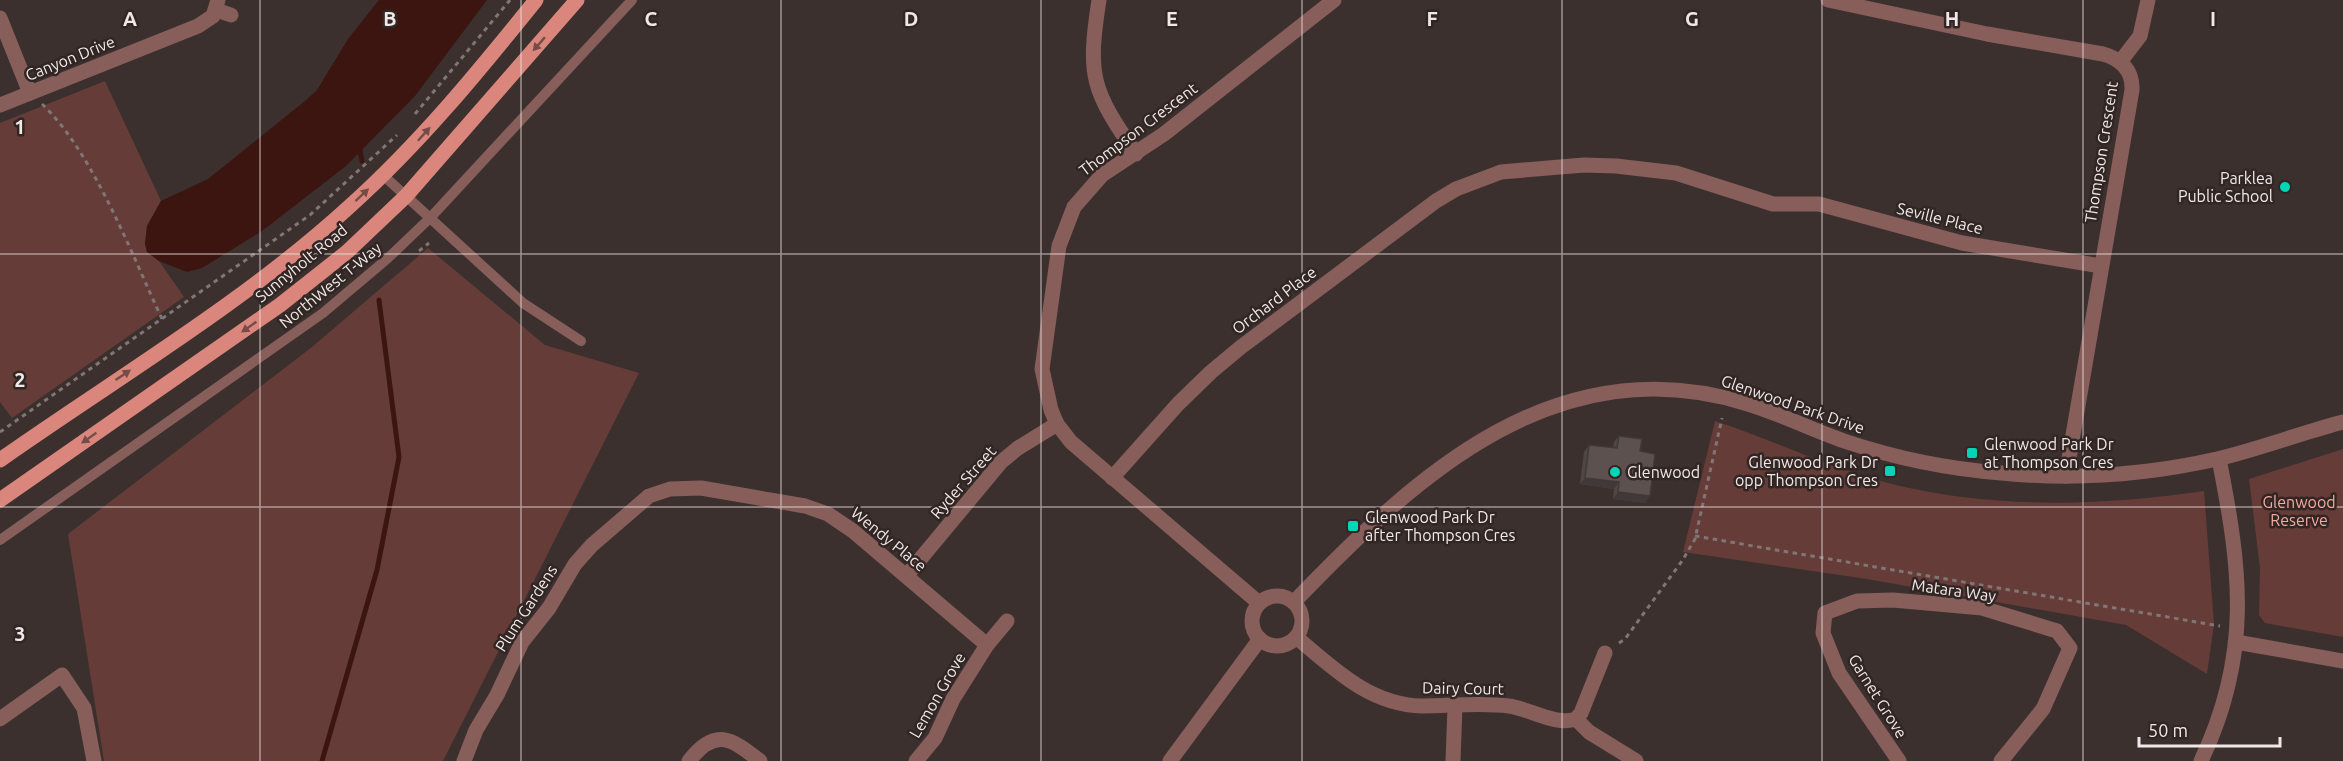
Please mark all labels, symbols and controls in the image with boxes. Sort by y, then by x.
text: A [123,7,137,30]
text: B [383,7,397,30]
text: C [645,7,658,30]
text: D [904,7,918,30]
text: E [1166,7,1178,30]
text: F [1426,7,1438,30]
text: G [1685,7,1699,30]
text: H [1945,7,1959,30]
text: I [2210,7,2216,30]
street label: Canyon Drive [23,32,117,84]
one-way arrow [533,36,546,51]
street label: Thompson Crescent [1075,78,1201,179]
street label: Thompson Crescent [2081,79,2121,224]
text: 1 [14,115,26,138]
one-way arrow [417,127,430,142]
place label: Parklea Public School [2178,169,2273,205]
marker: Parklea Public School [2278,180,2292,194]
one-way arrow [354,189,369,202]
street label: Seville Place [1895,199,1985,237]
street label: Sunnyholt Road [251,220,351,306]
street label: NorthWest T-Way [275,238,385,332]
street label: Orchard Place [1228,263,1320,337]
one-way arrow [241,321,257,333]
text: 2 [14,368,26,391]
one-way arrow [114,369,130,381]
street label: Glenwood Park Drive [1719,371,1867,437]
one-way arrow [81,432,97,444]
place label: Glenwood Park Dr at Thompson Cres [1984,435,2114,471]
street label: Ryder Street [927,442,1000,522]
marker: Glenwood Park Dr at Thompson Cres [1965,446,1979,460]
place label: Glenwood Park Dr opp Thompson Cres [1735,453,1878,489]
place label: Glenwood [1627,463,1700,481]
marker: Glenwood Park Dr opp Thompson Cres [1883,464,1897,478]
marker: Glenwood [1608,465,1622,479]
park label: Glenwood Reserve [2262,493,2336,529]
street label: Wendy Place [848,503,930,575]
place label: Glenwood Park Dr after Thompson Cres [1365,508,1515,544]
marker: Glenwood Park Dr after Thompson Cres [1346,519,1360,533]
street label: Plum Gardens [491,561,561,655]
street label: Matara Way [1911,575,1998,605]
text: 3 [14,622,26,645]
street label: Lemon Grove [905,649,969,741]
street label: Garnet Grove [1845,651,1911,741]
street label: Dairy Court [1422,678,1505,698]
scale bar [2139,710,2280,748]
text: 50 m [2148,720,2188,740]

